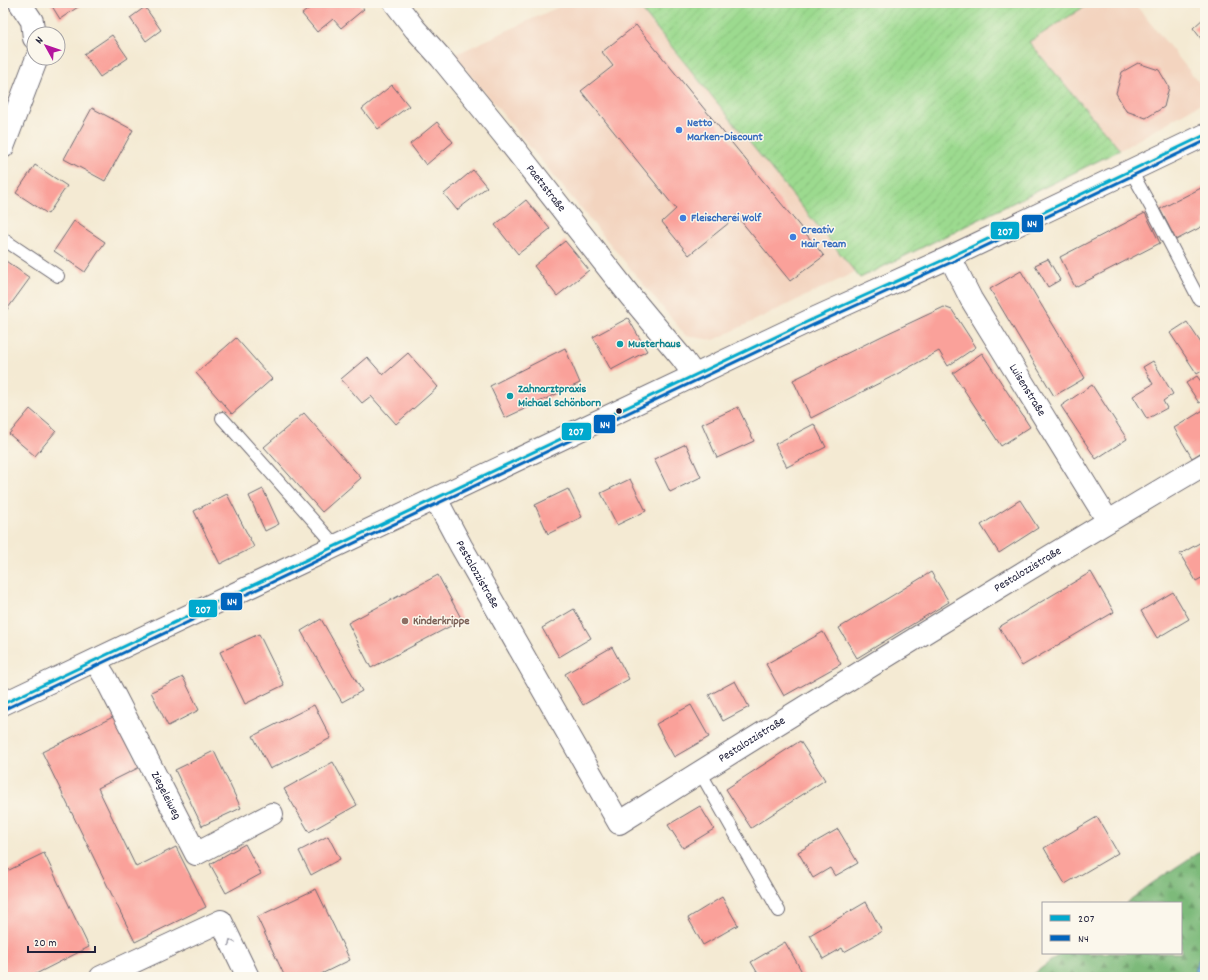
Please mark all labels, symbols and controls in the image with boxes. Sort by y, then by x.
north arrow [26,26,66,66]
text: N [32,33,48,48]
place label: Netto Marken-Discount [687,115,763,146]
marker: Netto Marken-Discount [674,125,684,135]
street label: Paetzstraße [522,161,570,216]
place label: Fleischerei Wolf [691,210,762,227]
marker: Fleischerei Wolf [678,213,688,223]
line badge: N4 [1021,214,1044,233]
text: N4 [1027,217,1037,233]
line badge: 207 [990,221,1020,240]
place label: Creativ Hair Team [801,222,846,253]
text: 207 [997,225,1013,241]
marker: Creativ Hair Team [788,232,798,242]
place label: Musterhaus [628,336,681,353]
marker: Musterhaus [615,339,625,349]
street label: Luisenstraße [1005,361,1050,420]
place label: Zahnarztpraxis Michael Schönborn [518,381,602,412]
marker: Zahnarztpraxis Michael Schönborn [505,391,515,401]
unlabelled marker [614,406,624,416]
line badge: N4 [593,414,616,434]
text: N4 [600,418,610,434]
line badge: 207 [561,422,592,441]
text: 207 [568,425,584,441]
street label: Pestalozzistraße [451,537,503,612]
street label: Pestalozzistraße [991,543,1065,597]
line badge: N4 [220,592,243,611]
text: N4 [227,595,237,611]
line badge: 207 [188,599,218,618]
text: 207 [195,603,211,619]
place label: Kinderkrippe [413,613,470,630]
marker: Kinderkrippe [400,616,410,626]
street label: Pestalozzistraße [715,712,789,767]
street label: Ziegeleiweg [146,768,185,822]
legend [1042,902,1182,954]
text: 207 [1078,911,1095,928]
scale bar [28,928,95,954]
text: N4 [1078,931,1089,948]
text: 20 m [34,935,57,952]
one-way arrow [228,939,236,946]

